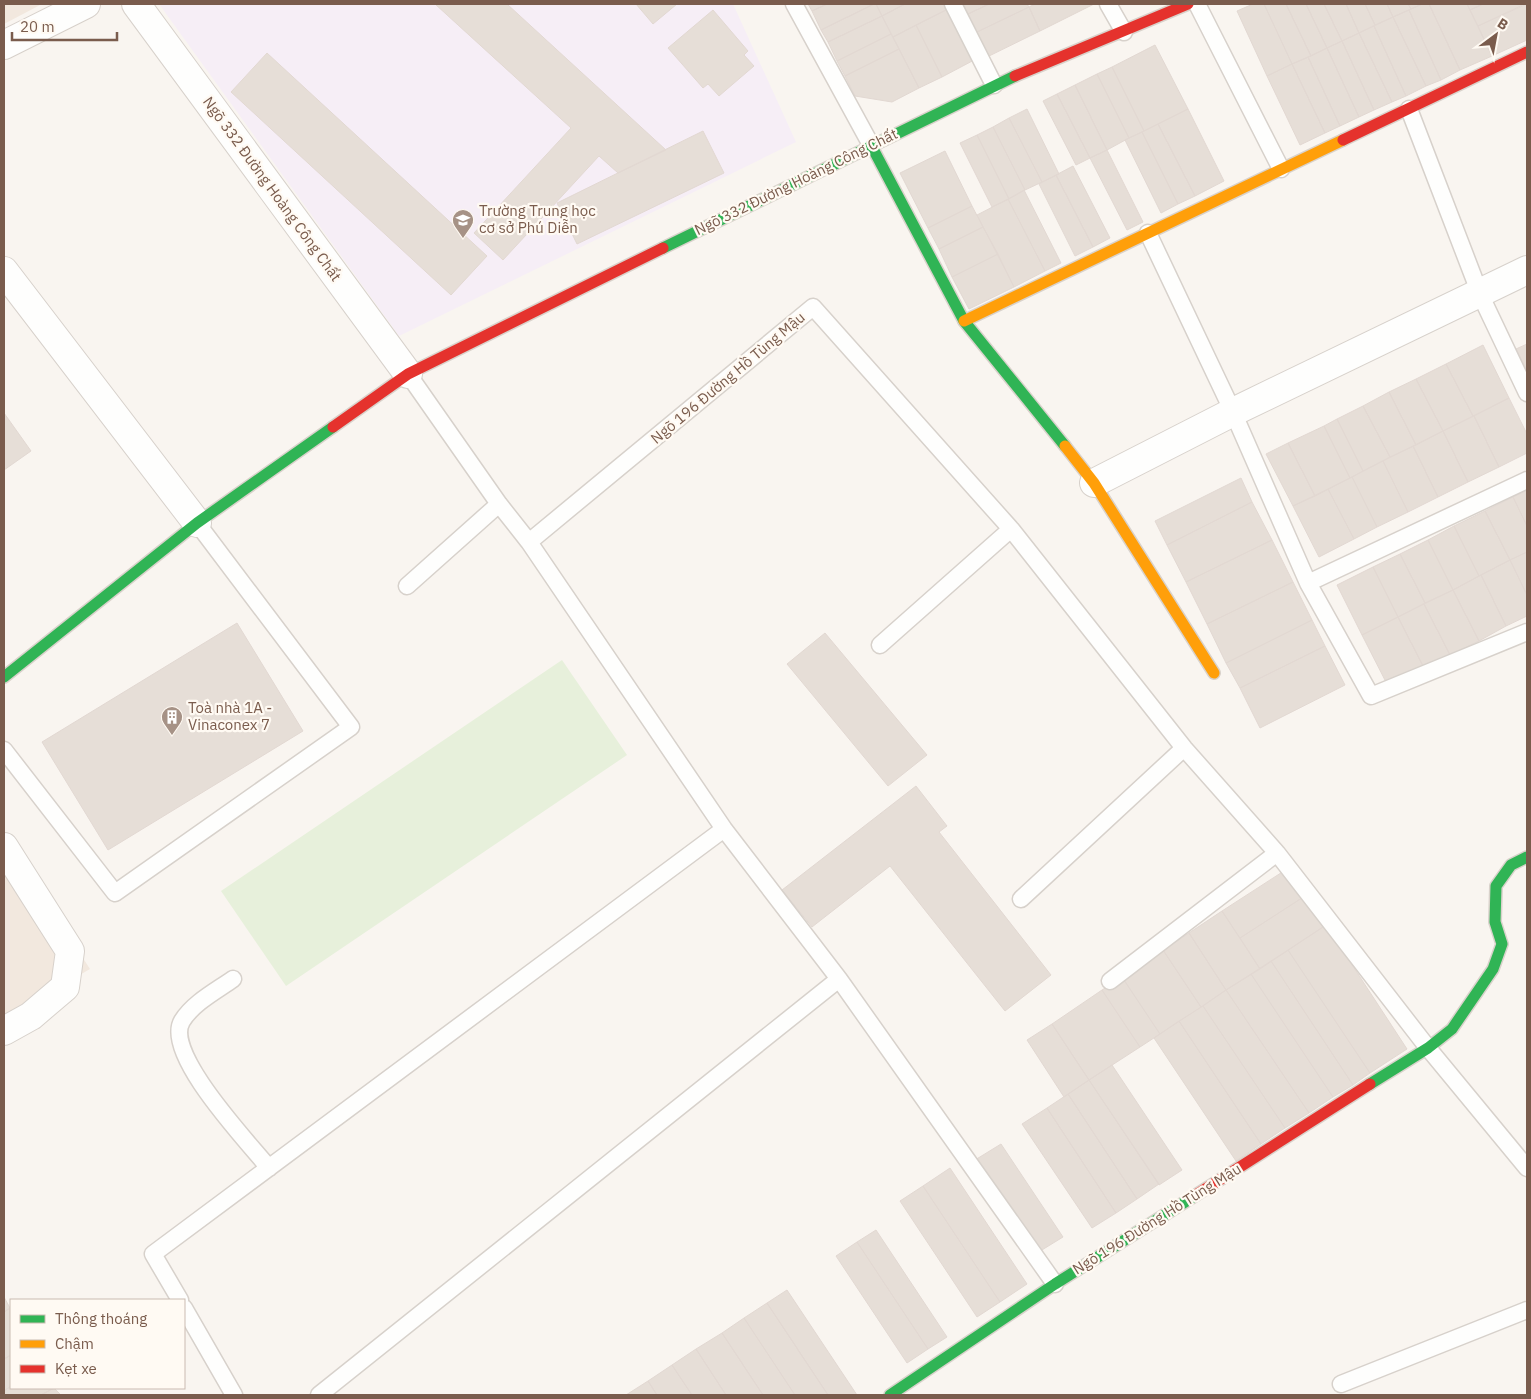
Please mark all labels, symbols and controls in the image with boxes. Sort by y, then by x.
scale bar [12,10,118,42]
north arrow [1471,10,1521,60]
text: B [1494,14,1512,34]
text: 20 m [20,17,55,36]
street label: Ngõ 332 Đường Hoàng Công Chất [199,93,346,285]
street label: Ngõ 332 Đường Hoàng Công Chất [691,124,900,239]
place label: Trường Trung học cơ sở Phú Diễn [479,201,596,237]
school or university icon: Trường Trung học cơ sở Phú Diễn [451,208,475,239]
street label: Ngõ 196 Đường Hồ Tùng Mậu [647,308,809,448]
place label: Toà nhà 1A - Vinaconex 7 [188,698,272,734]
building icon: Toà nhà 1A - Vinaconex 7 [160,705,184,736]
street label: Ngõ 196 Đường Hồ Tùng Mậu [1069,1159,1245,1278]
legend [10,1299,185,1389]
text: Thông thoáng [55,1309,147,1328]
text: Chậm [55,1334,94,1353]
text: Kẹt xe [55,1359,97,1378]

